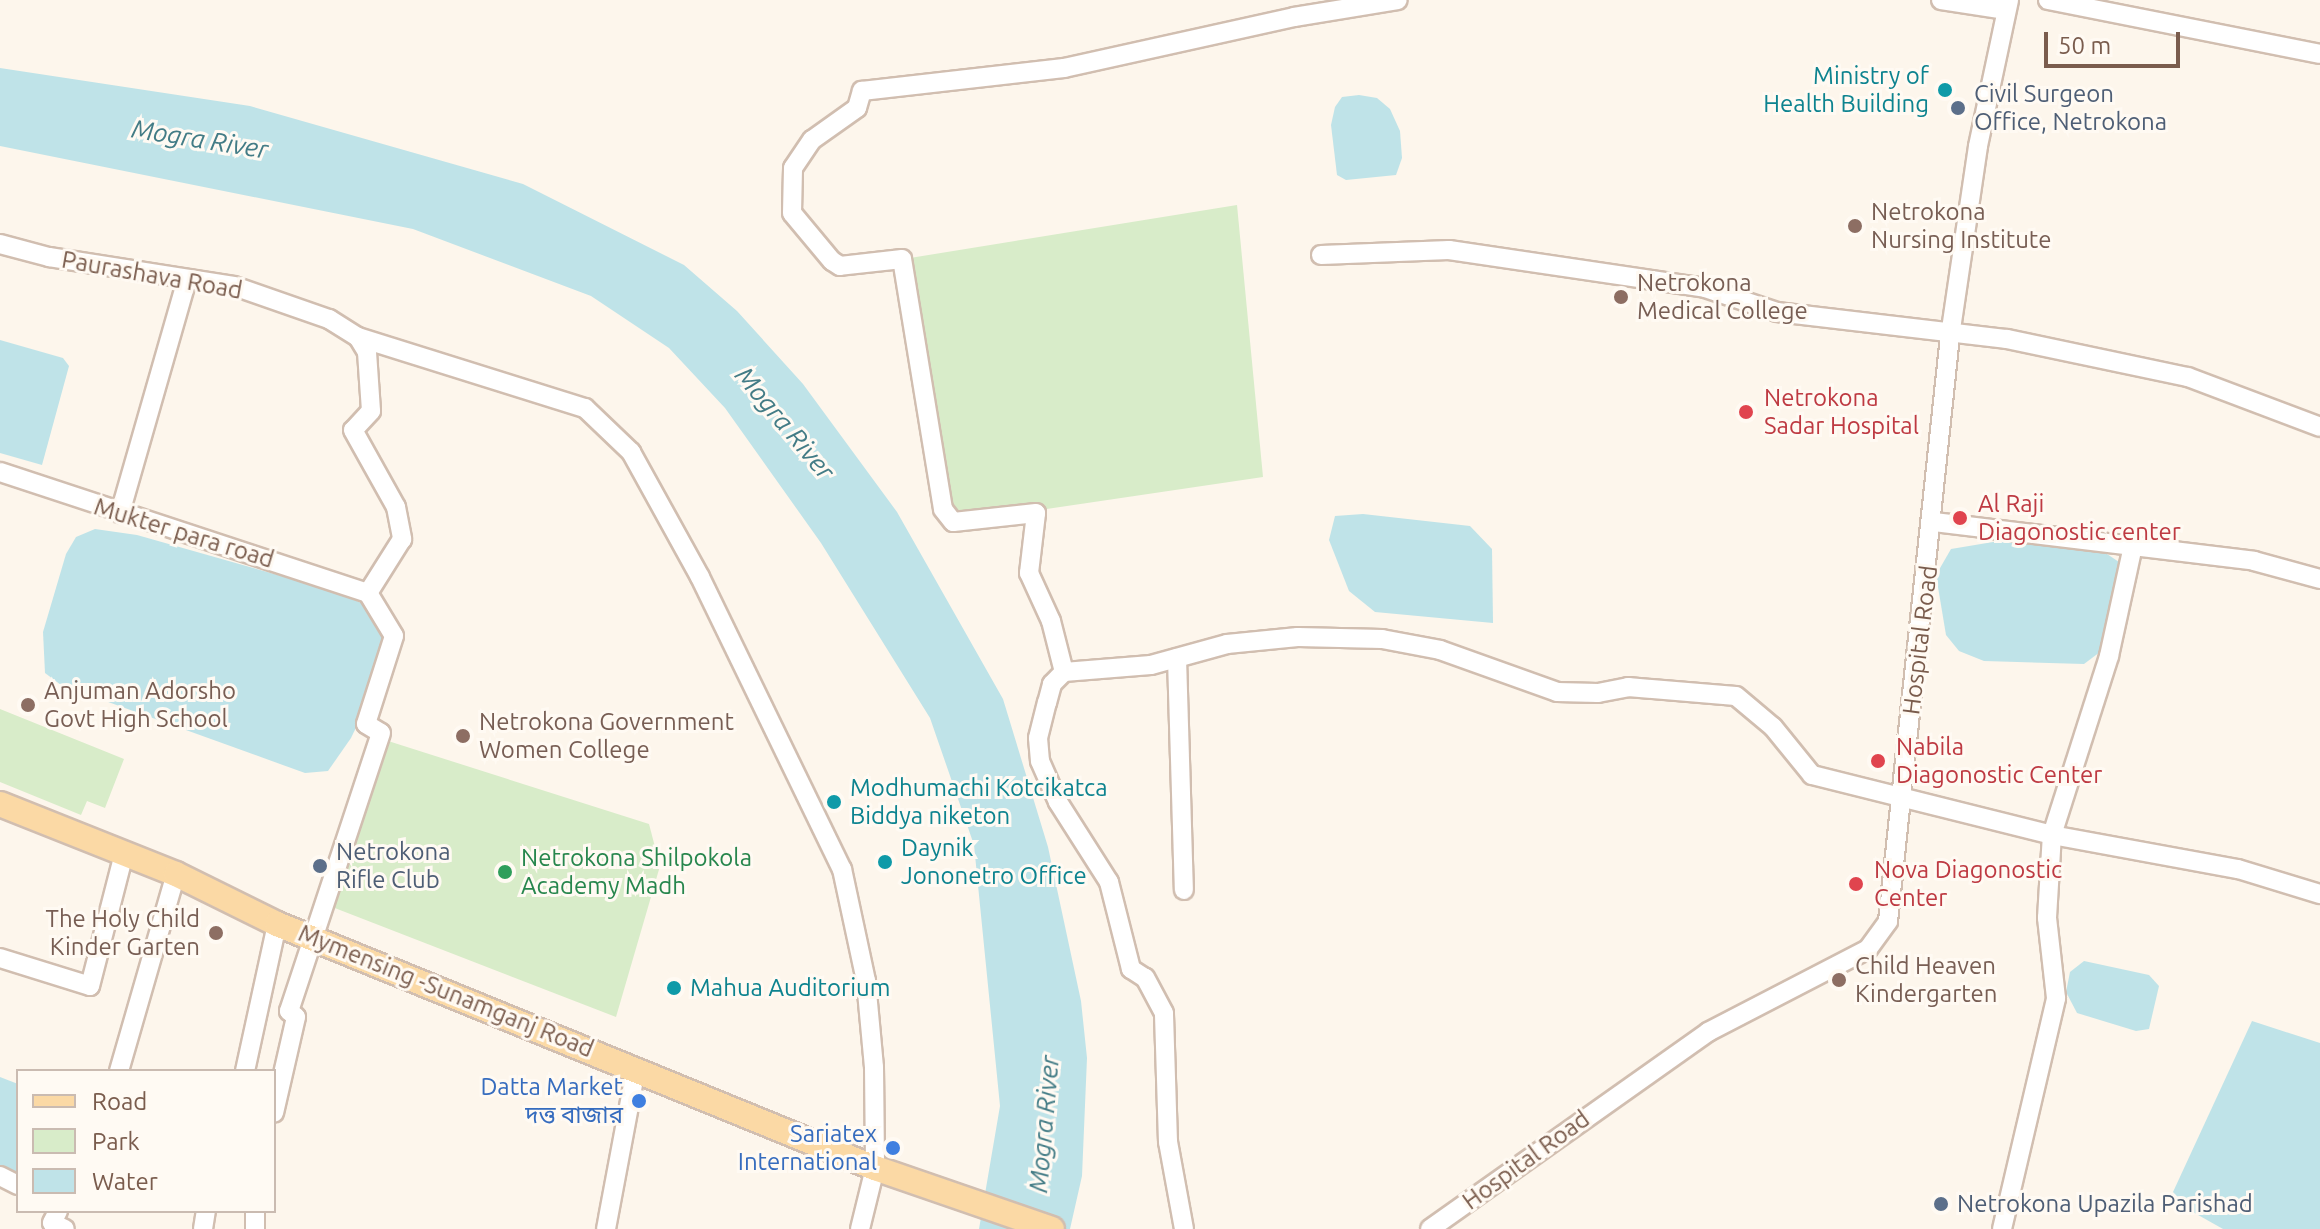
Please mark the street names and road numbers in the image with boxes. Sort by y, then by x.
street label: Paurashava Road [59,245,245,305]
street label: Mukter para road [91,492,277,574]
street label: Hospital Road [1897,564,1943,716]
street label: Mymensing -Sunamganj Road [294,918,598,1064]
street label: Hospital Road [1457,1104,1595,1216]

